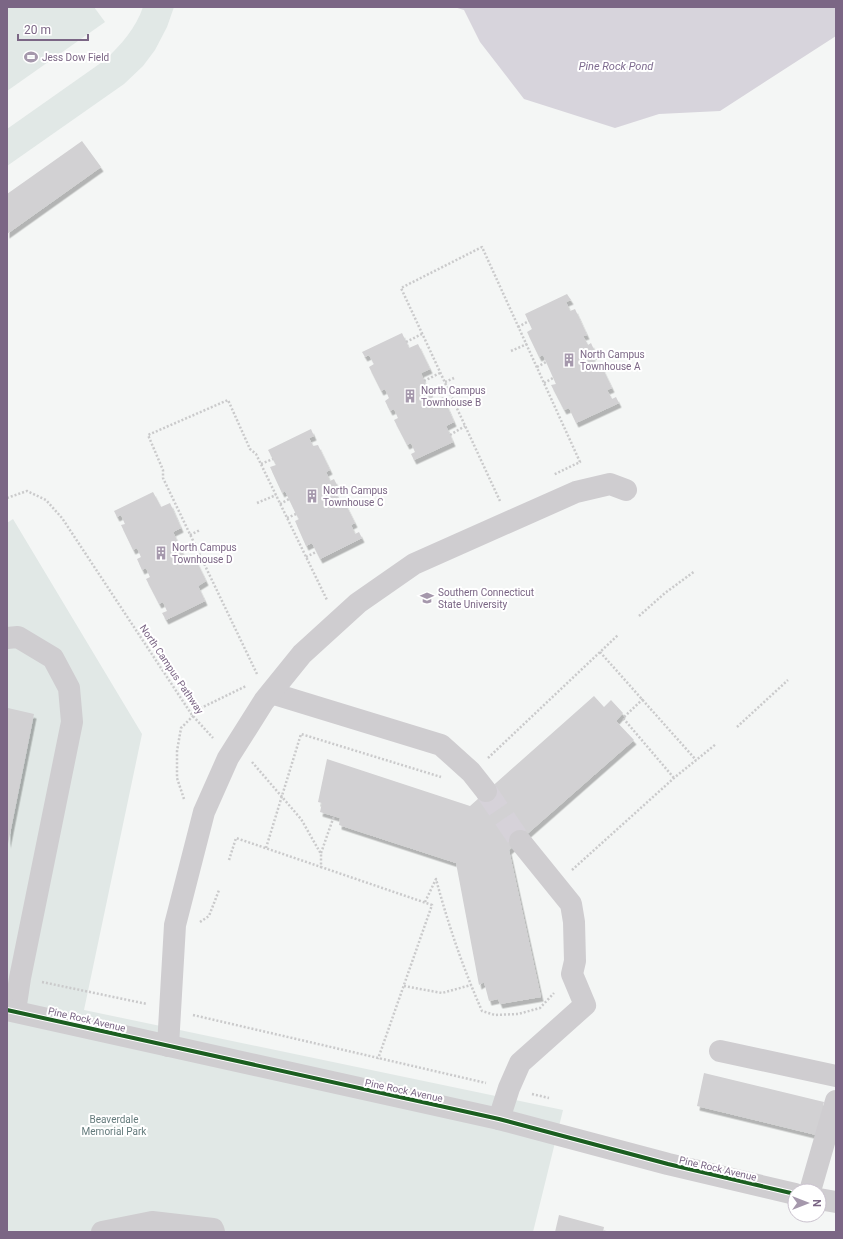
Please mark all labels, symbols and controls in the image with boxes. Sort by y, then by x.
scale bar [18,16,88,42]
text: 20 m [24,23,51,37]
sports icon: Jess Dow Field [23,49,39,65]
place label: Jess Dow Field [42,52,109,63]
water label: Pine Rock Pond [579,60,654,73]
place label: North Campus Townhouse A [580,349,645,372]
building icon: North Campus Townhouse A [561,352,577,368]
place label: North Campus Townhouse B [421,385,486,408]
building icon: North Campus Townhouse B [402,388,418,404]
place label: North Campus Townhouse C [323,485,388,508]
building icon: North Campus Townhouse C [304,488,320,504]
place label: North Campus Townhouse D [172,542,237,565]
building icon: North Campus Townhouse D [153,545,169,561]
place label: Southern Connecticut State University [438,587,534,610]
school or university icon: Southern Connecticut State University [419,590,435,606]
street label: North Campus Pathway [138,623,206,716]
street label: Pine Rock Avenue [47,1005,127,1034]
street label: Pine Rock Avenue [364,1077,444,1104]
park label: Beaverdale Memorial Park [82,1114,147,1137]
street label: Pine Rock Avenue [678,1154,758,1183]
north arrow [787,1183,827,1223]
text: N [810,1199,823,1207]

